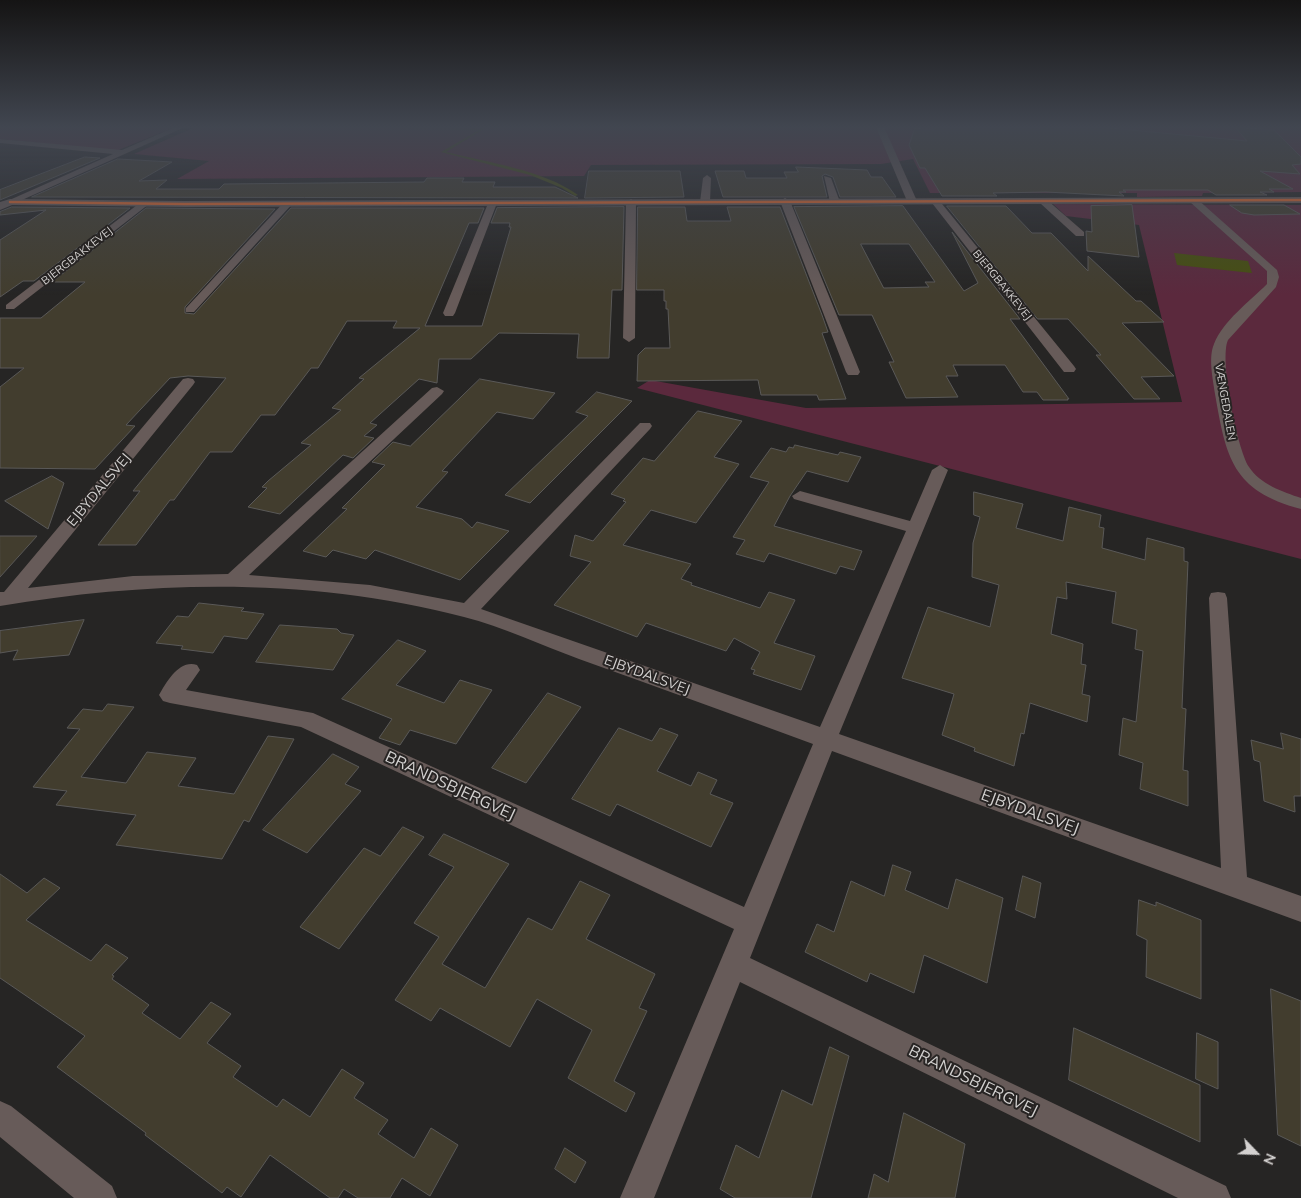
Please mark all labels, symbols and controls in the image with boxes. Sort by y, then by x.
street label: BJERGBAKKEVEJ [39,224,115,288]
street label: BJERGBAKKEVEJ [970,247,1034,323]
street label: VÆNGEDALEN [1212,363,1238,441]
street label: EJBYDALSVEJ [64,450,134,530]
street label: EJBYDALSVEJ [602,652,692,698]
street label: BRANDSBJERGVEJ [382,747,518,825]
street label: EJBYDALSVEJ [978,785,1082,839]
street label: BRANDSBJERGVEJ [905,1041,1041,1121]
north arrow [1231,1128,1281,1178]
text: N [1259,1151,1280,1168]

